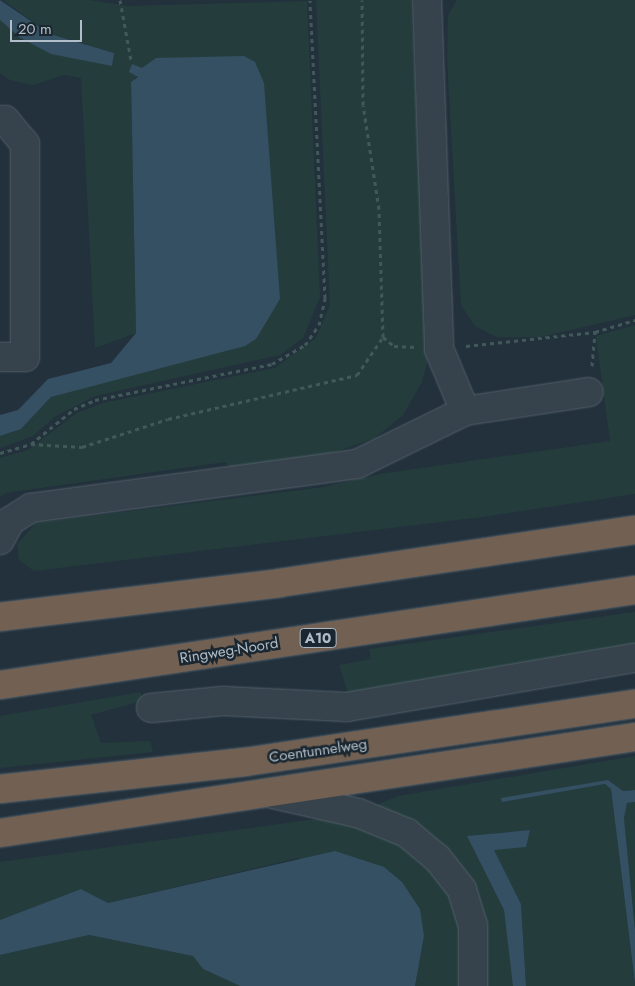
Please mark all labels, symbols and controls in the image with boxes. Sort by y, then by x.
scale bar [12,10,85,42]
text: 20 m [18,18,52,40]
road number: A10 [299,626,337,650]
street label: Ringweg-Noord [178,634,280,668]
street label: Coentunnelweg [268,735,368,767]

